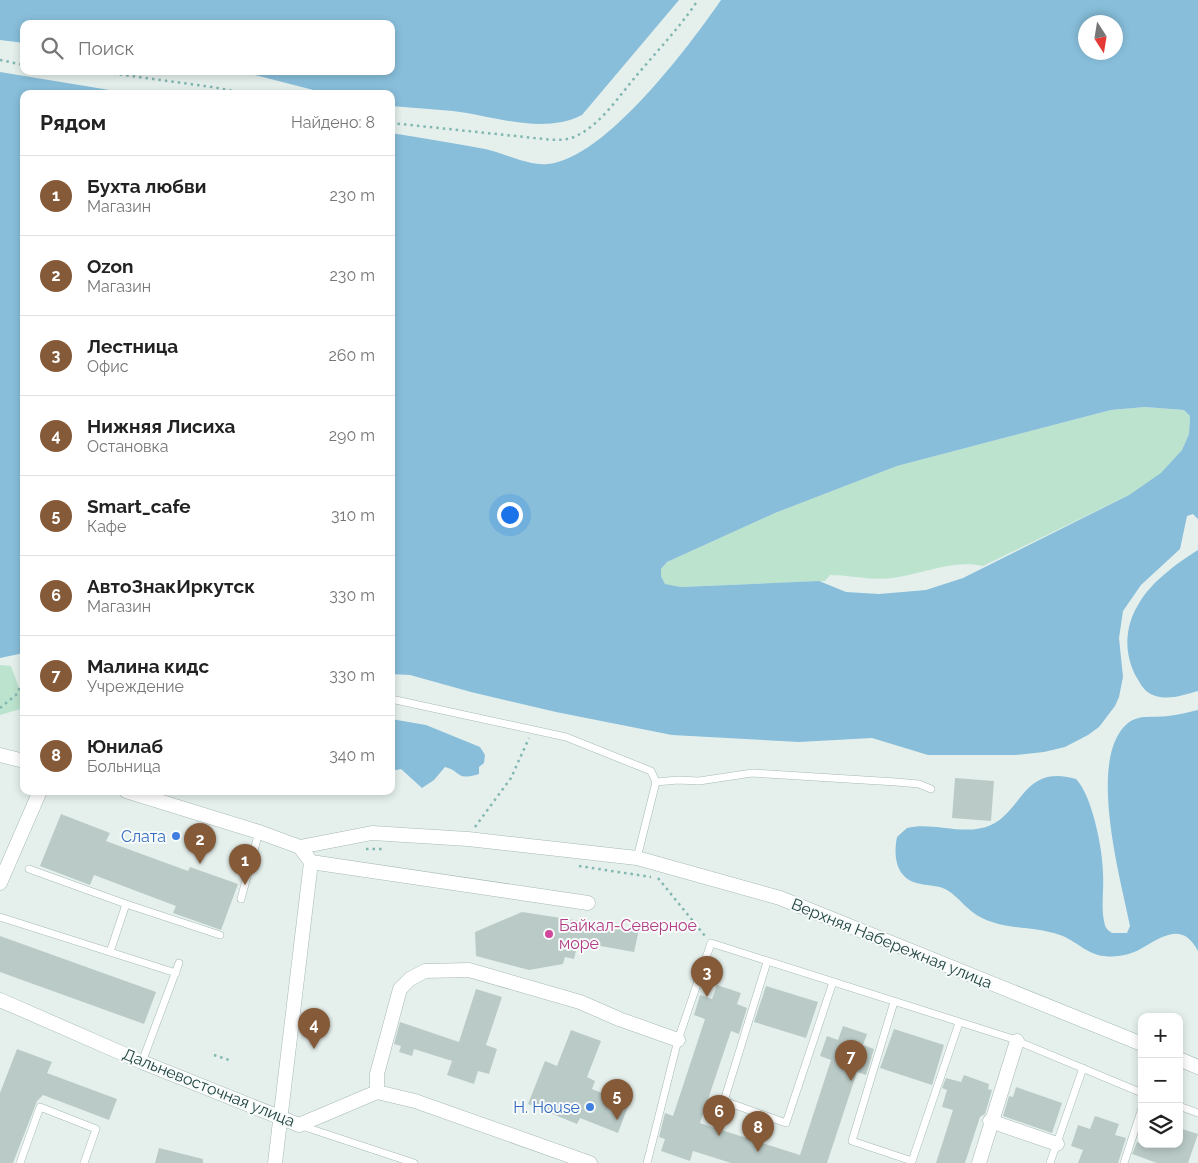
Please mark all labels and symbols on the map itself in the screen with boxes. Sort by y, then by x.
north arrow [1078,15,1123,60]
your location [497,502,523,528]
pin: 2 [184,823,216,864]
place label: Слата [121,827,166,846]
marker: Слата [170,830,182,842]
pin: 1 [229,844,261,885]
street label: Верхняя Набережная улица [789,894,995,992]
place label: Байкал-Северное море [559,916,697,953]
marker: Байкал-Северное море [543,928,555,940]
pin: 3 [691,956,723,997]
pin: 4 [298,1008,330,1049]
pin: 7 [835,1040,867,1081]
street label: Дальневосточная улица [120,1044,298,1131]
pin: 5 [601,1079,633,1120]
pin: 6 [703,1095,735,1136]
place label: H. House [513,1098,580,1117]
marker: H. House [584,1101,596,1113]
pin: 8 [742,1111,774,1152]

